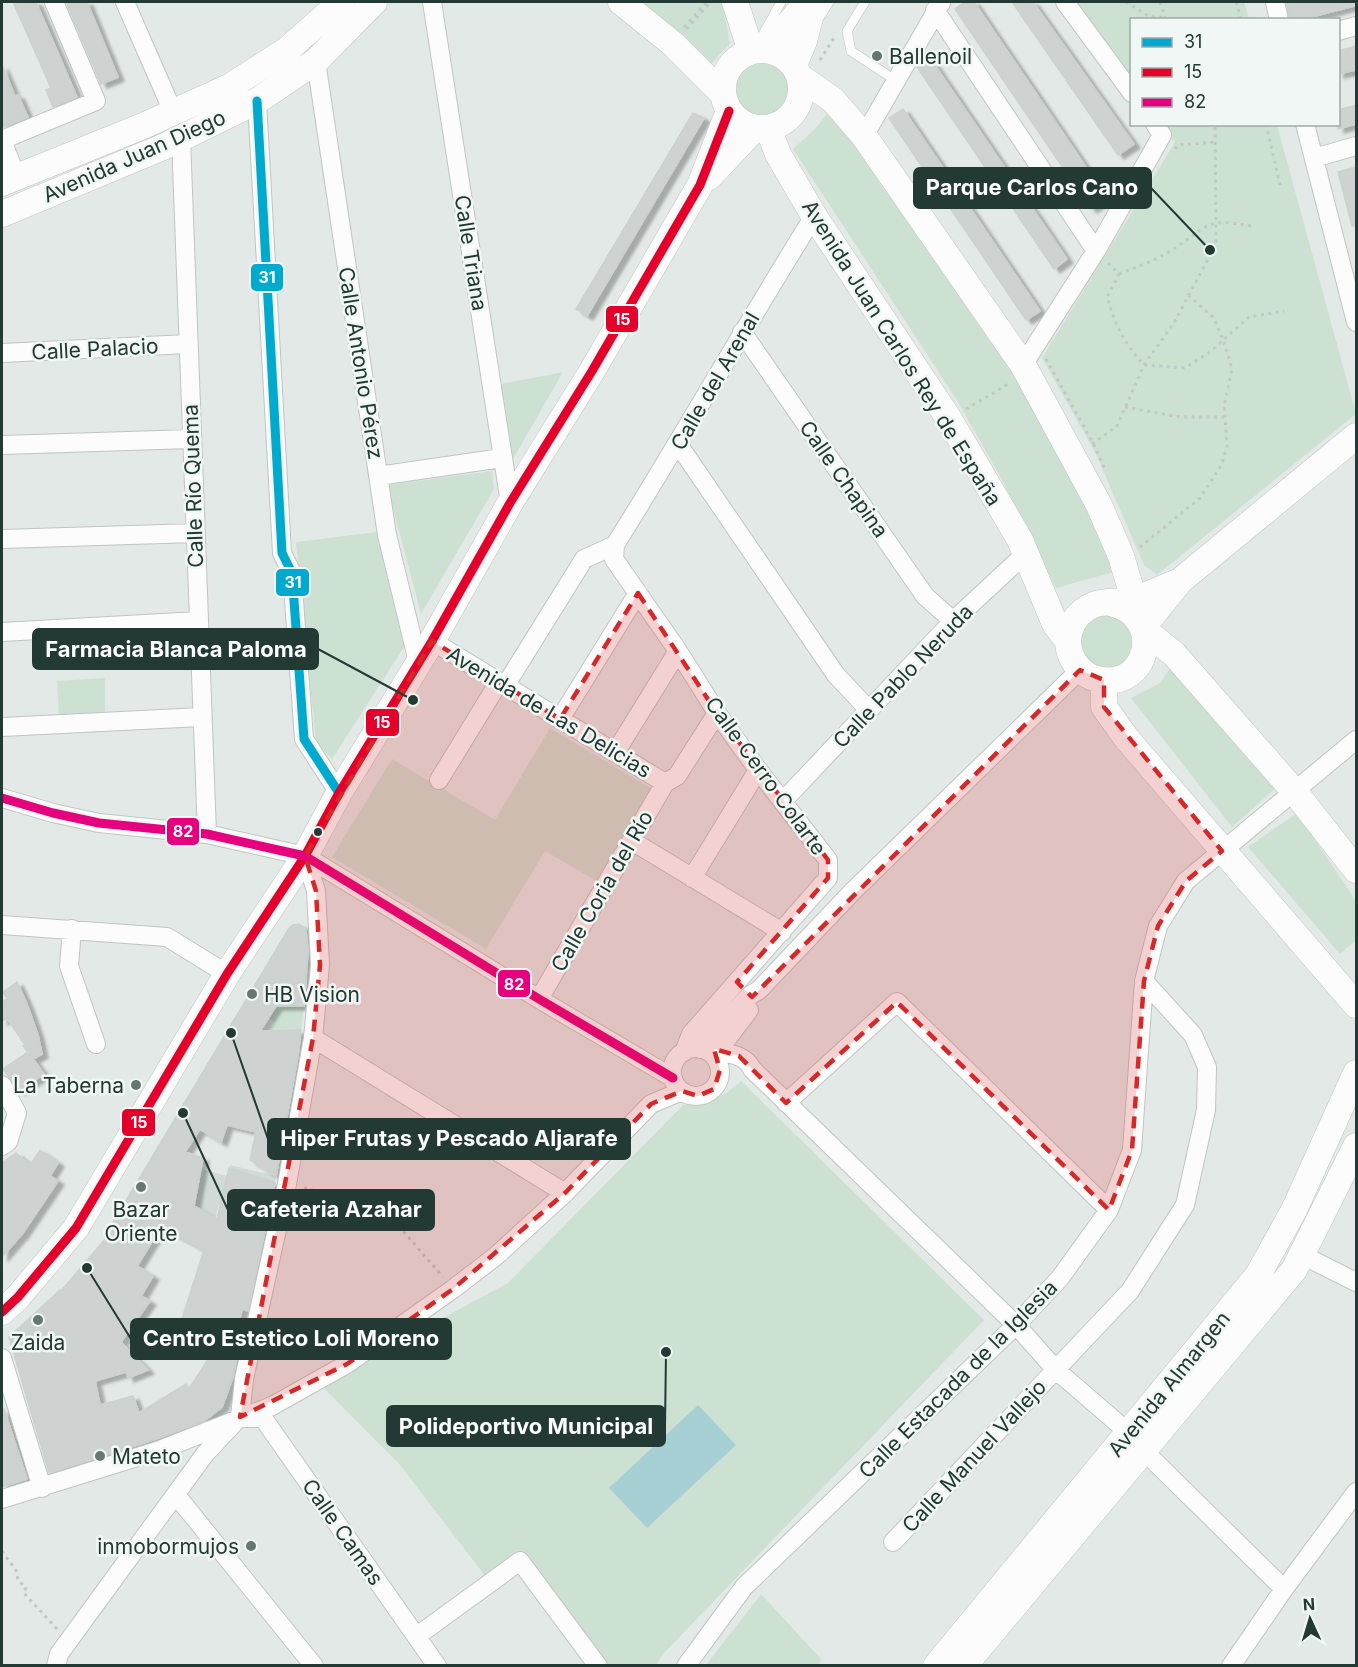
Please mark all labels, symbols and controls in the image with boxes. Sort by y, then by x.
legend [1130,18,1340,126]
text: 31 [1184,31,1202,52]
place label: Ballenoil [889,44,972,69]
marker: Ballenoil [870,49,884,63]
text: 15 [1184,61,1202,82]
text: 82 [1184,91,1206,112]
street label: Avenida Juan Diego [39,104,229,208]
callout: Parque Carlos Cano [914,168,1151,208]
text: Parque Carlos Cano [926,174,1138,200]
street label: Calle Triana [449,193,493,313]
street label: Avenida Juan Carlos Rey de España [797,196,1007,510]
line badge: 31 [250,263,284,292]
street label: Calle Antonio Pérez [333,265,389,461]
text: 31 [258,267,276,287]
line badge: 15 [605,305,639,333]
street label: Calle del Arenal [665,308,765,454]
text: 15 [613,309,631,329]
street label: Calle Palacio [31,333,159,365]
street label: Calle Río Quema [178,404,208,568]
street label: Calle Chapina [794,416,894,542]
line badge: 31 [275,568,310,597]
text: 31 [284,572,302,592]
street label: Calle Pablo Neruda [828,599,978,753]
callout: Farmacia Blanca Paloma [33,629,318,669]
text: Farmacia Blanca Paloma [45,636,307,662]
street label: Avenida de Las Delicias [442,641,656,783]
street label: Calle Cerro Colarte [700,692,832,860]
line badge: 15 [365,708,400,737]
text: 15 [373,712,391,732]
street label: Calle Coria del Río [546,806,658,976]
line badge: 82 [166,817,200,846]
text: 82 [173,821,193,841]
unlabelled marker [312,826,324,838]
line badge: 82 [497,969,531,998]
text: 82 [504,974,524,994]
place label: HB Vision [264,982,360,1007]
marker: HB Vision [245,987,259,1001]
place label: La Taberna [13,1073,124,1098]
marker: La Taberna [129,1078,143,1092]
line badge: 15 [121,1108,156,1137]
text: 15 [130,1112,148,1132]
callout: Hiper Frutas y Pescado Aljarafe [268,1119,630,1159]
text: Hiper Frutas y Pescado Aljarafe [280,1125,618,1151]
marker: Bazar Oriente [134,1180,148,1194]
callout: Cafeteria Azahar [228,1190,434,1230]
text: Cafeteria Azahar [240,1196,422,1222]
place label: Bazar Oriente [105,1197,177,1246]
street label: Calle Estacada de la Iglesia [854,1275,1062,1483]
street label: Avenida Almargen [1103,1306,1235,1462]
marker: Zaida [31,1313,45,1327]
callout: Centro Estetico Loli Moreno [131,1319,451,1359]
text: Centro Estetico Loli Moreno [143,1325,439,1351]
place label: Zaida [11,1330,65,1355]
street label: Calle Manuel Vallejo [897,1374,1051,1538]
callout: Polideportivo Municipal [387,1406,665,1446]
text: Polideportivo Municipal [399,1413,653,1439]
place label: Mateto [112,1444,181,1469]
marker: Mateto [93,1449,107,1463]
street label: Calle Camas [297,1474,389,1590]
place label: inmobormujos [97,1534,239,1559]
marker: inmobormujos [244,1539,258,1553]
north arrow [1280,1589,1340,1649]
text: N [1302,1594,1316,1614]

